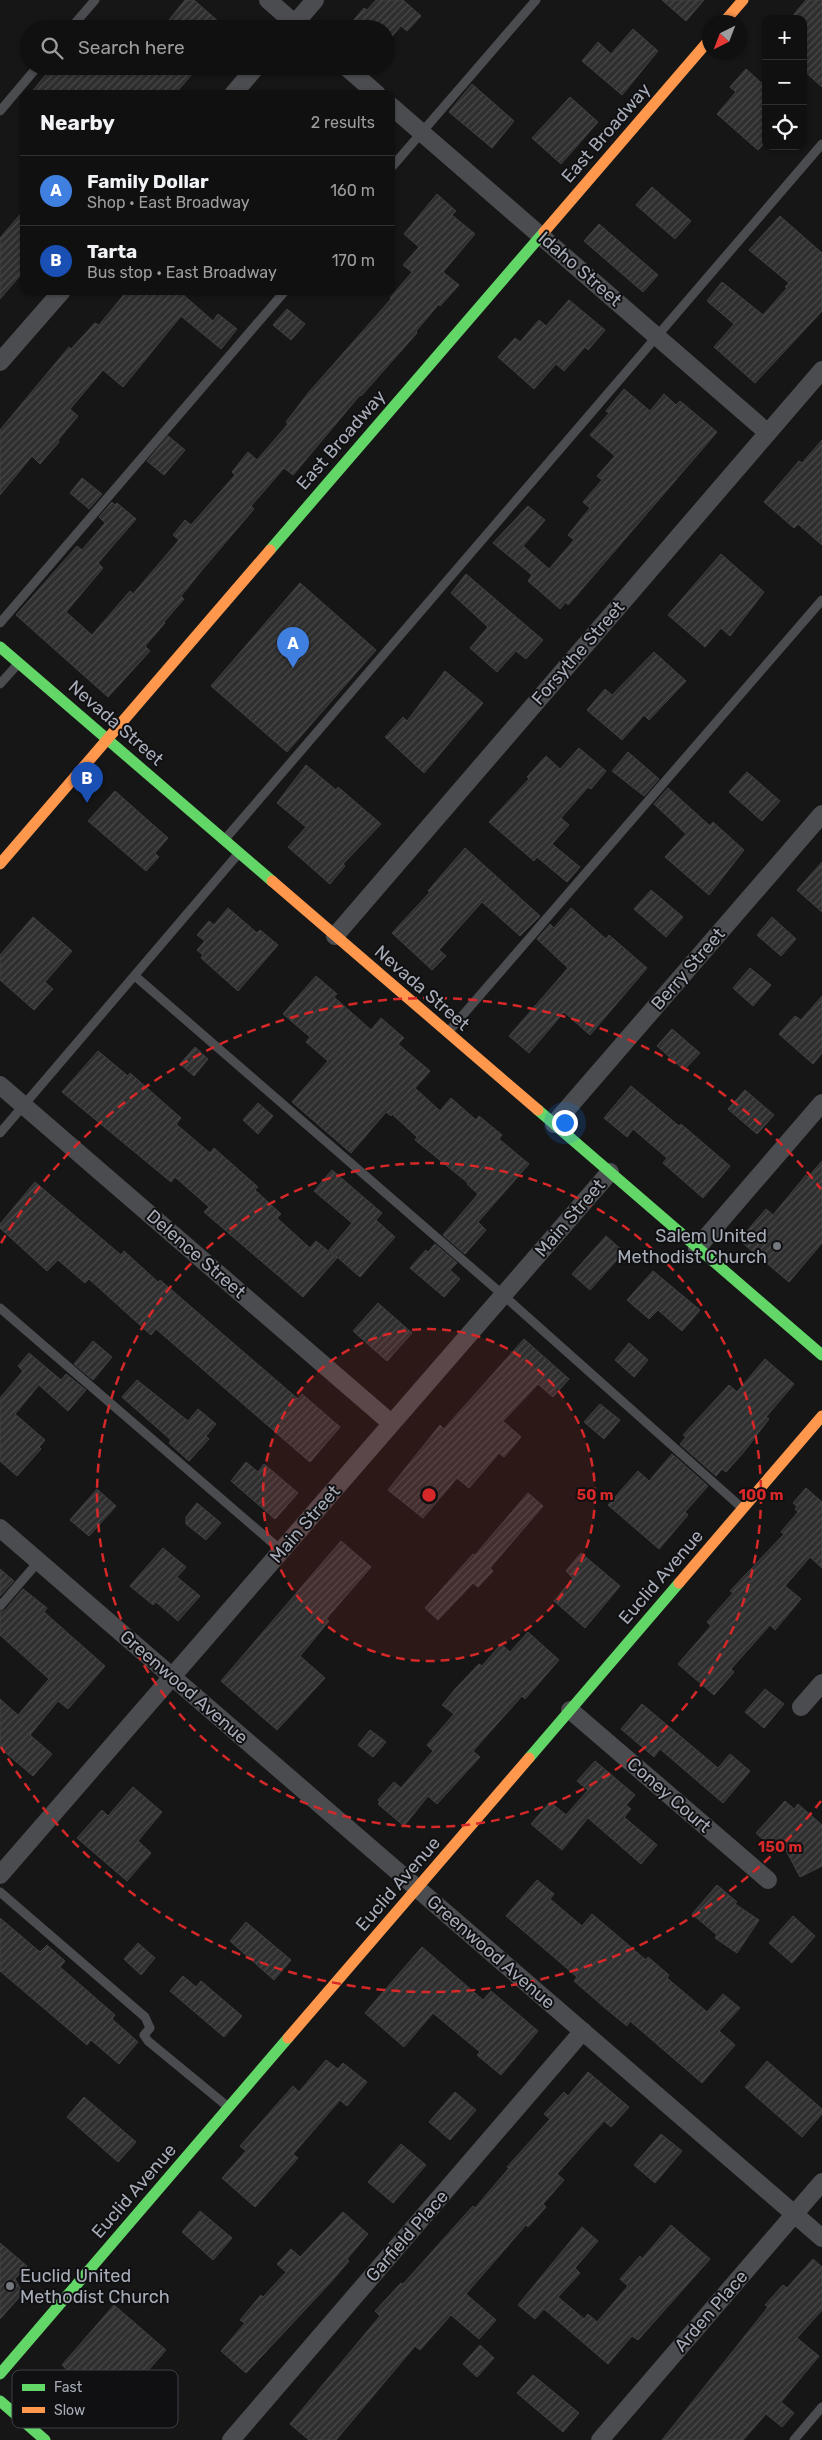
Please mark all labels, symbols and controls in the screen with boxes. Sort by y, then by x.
north arrow [702,15,747,60]
map controls [762,15,807,150]
button: + [762,15,807,60]
search box [20,20,395,75]
icon: search [38,34,66,62]
text: Search here [78,36,185,59]
button: − [762,60,807,105]
street label: East Broadway [557,79,655,187]
button: locate [762,105,807,150]
text: Nearby [40,110,115,135]
text: 2 results [311,113,375,132]
text: Family Dollar [87,170,209,193]
text: A [50,181,62,200]
text: 160 m [330,181,375,200]
text: Shop · East Broadway [87,193,250,212]
street label: Idaho Street [534,227,626,311]
text: Tarta [87,240,137,263]
text: B [50,251,62,270]
text: 170 m [332,251,375,270]
text: Bus stop · East Broadway [87,263,277,282]
street label: East Broadway [292,386,390,494]
street label: Forsythe Street [527,596,629,710]
pin: A [277,627,309,668]
street label: Nevada Street [64,676,168,770]
pin: B [71,762,103,803]
street label: Berry Street [646,923,730,1015]
street label: Nevada Street [370,941,474,1035]
your location [552,1110,578,1136]
street label: Main Street [530,1175,610,1261]
street label: Delence Street [142,1205,250,1303]
place label: Salem United Methodist Church [617,1225,767,1268]
marker: Salem United Methodist Church [771,1240,783,1252]
street label: Main Street [265,1481,345,1567]
centre of rings [420,1486,438,1504]
text: 50 m [577,1486,613,1504]
text: 100 m [739,1486,783,1504]
street label: Euclid Avenue [614,1525,708,1629]
street label: Greenwood Avenue [115,1625,253,1749]
street label: Coney Court [623,1753,715,1837]
street label: Euclid Avenue [351,1832,445,1936]
text: 150 m [758,1838,802,1856]
street label: Greenwood Avenue [422,1890,560,2014]
street label: Euclid Avenue [87,2139,181,2243]
street label: Garfield Place [361,2186,453,2286]
place label: Euclid United Methodist Church [20,2265,170,2308]
street label: Arden Place [670,2266,752,2356]
marker: Euclid United Methodist Church [4,2280,16,2292]
legend [12,2370,178,2428]
text: Fast [54,2379,83,2396]
text: Slow [54,2402,85,2419]

